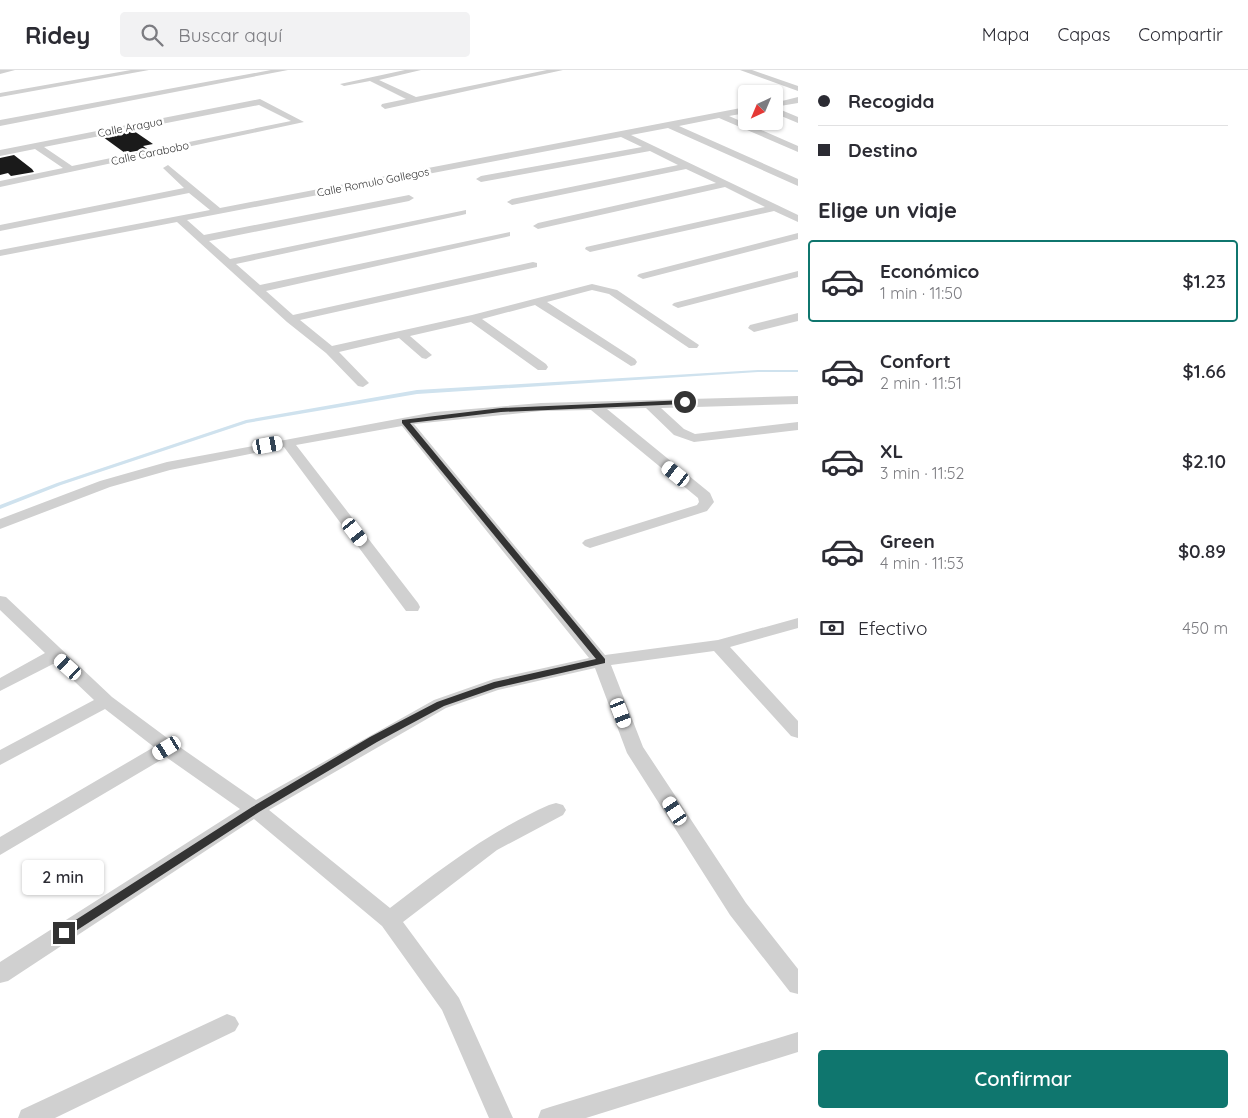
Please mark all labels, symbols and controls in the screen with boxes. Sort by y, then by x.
search box [120,12,470,57]
text: Ridey [25,20,90,50]
icon: search [138,21,166,49]
text: Buscar aquí [178,23,282,47]
text: Mapa [982,23,1029,46]
text: Capas [1057,23,1110,46]
text: Compartir [1138,23,1223,46]
north arrow [738,85,782,130]
map controls [738,85,783,130]
text: Recogida [848,89,934,113]
street label: Calle Aragua [96,114,164,140]
street label: Calle Carabobo [110,138,191,168]
text: Destino [848,138,918,162]
street label: Calle Romulo Gallegos [316,164,430,200]
text: Elige un viaje [818,196,957,224]
icon: car [820,259,865,304]
text: Económico [880,259,979,283]
text: $1.23 [1182,269,1226,293]
text: 1 min · 11:50 [880,283,962,303]
icon: car [820,349,865,394]
text: Confort [880,349,951,373]
text: $1.66 [1182,359,1226,383]
text: 2 min · 11:51 [880,373,962,393]
route start [674,391,696,413]
car [251,435,284,455]
icon: car [820,439,865,484]
text: XL [880,439,903,463]
text: $2.10 [1182,449,1226,473]
car [659,459,692,489]
text: 3 min · 11:52 [880,463,964,483]
car [339,516,370,548]
icon: car [820,529,865,574]
text: Green [880,529,935,553]
text: $0.89 [1178,539,1226,563]
text: 4 min · 11:53 [880,553,964,573]
icon: cash [818,614,846,642]
text: Efectivo [858,616,927,640]
text: 450 m [1182,618,1228,638]
car [51,651,84,683]
car [608,696,633,730]
car [150,734,183,762]
car [660,794,689,828]
callout: 2 min [23,860,105,896]
text: 2 min [42,867,84,887]
route end [53,922,75,944]
button: Confirmar [818,1050,1228,1108]

